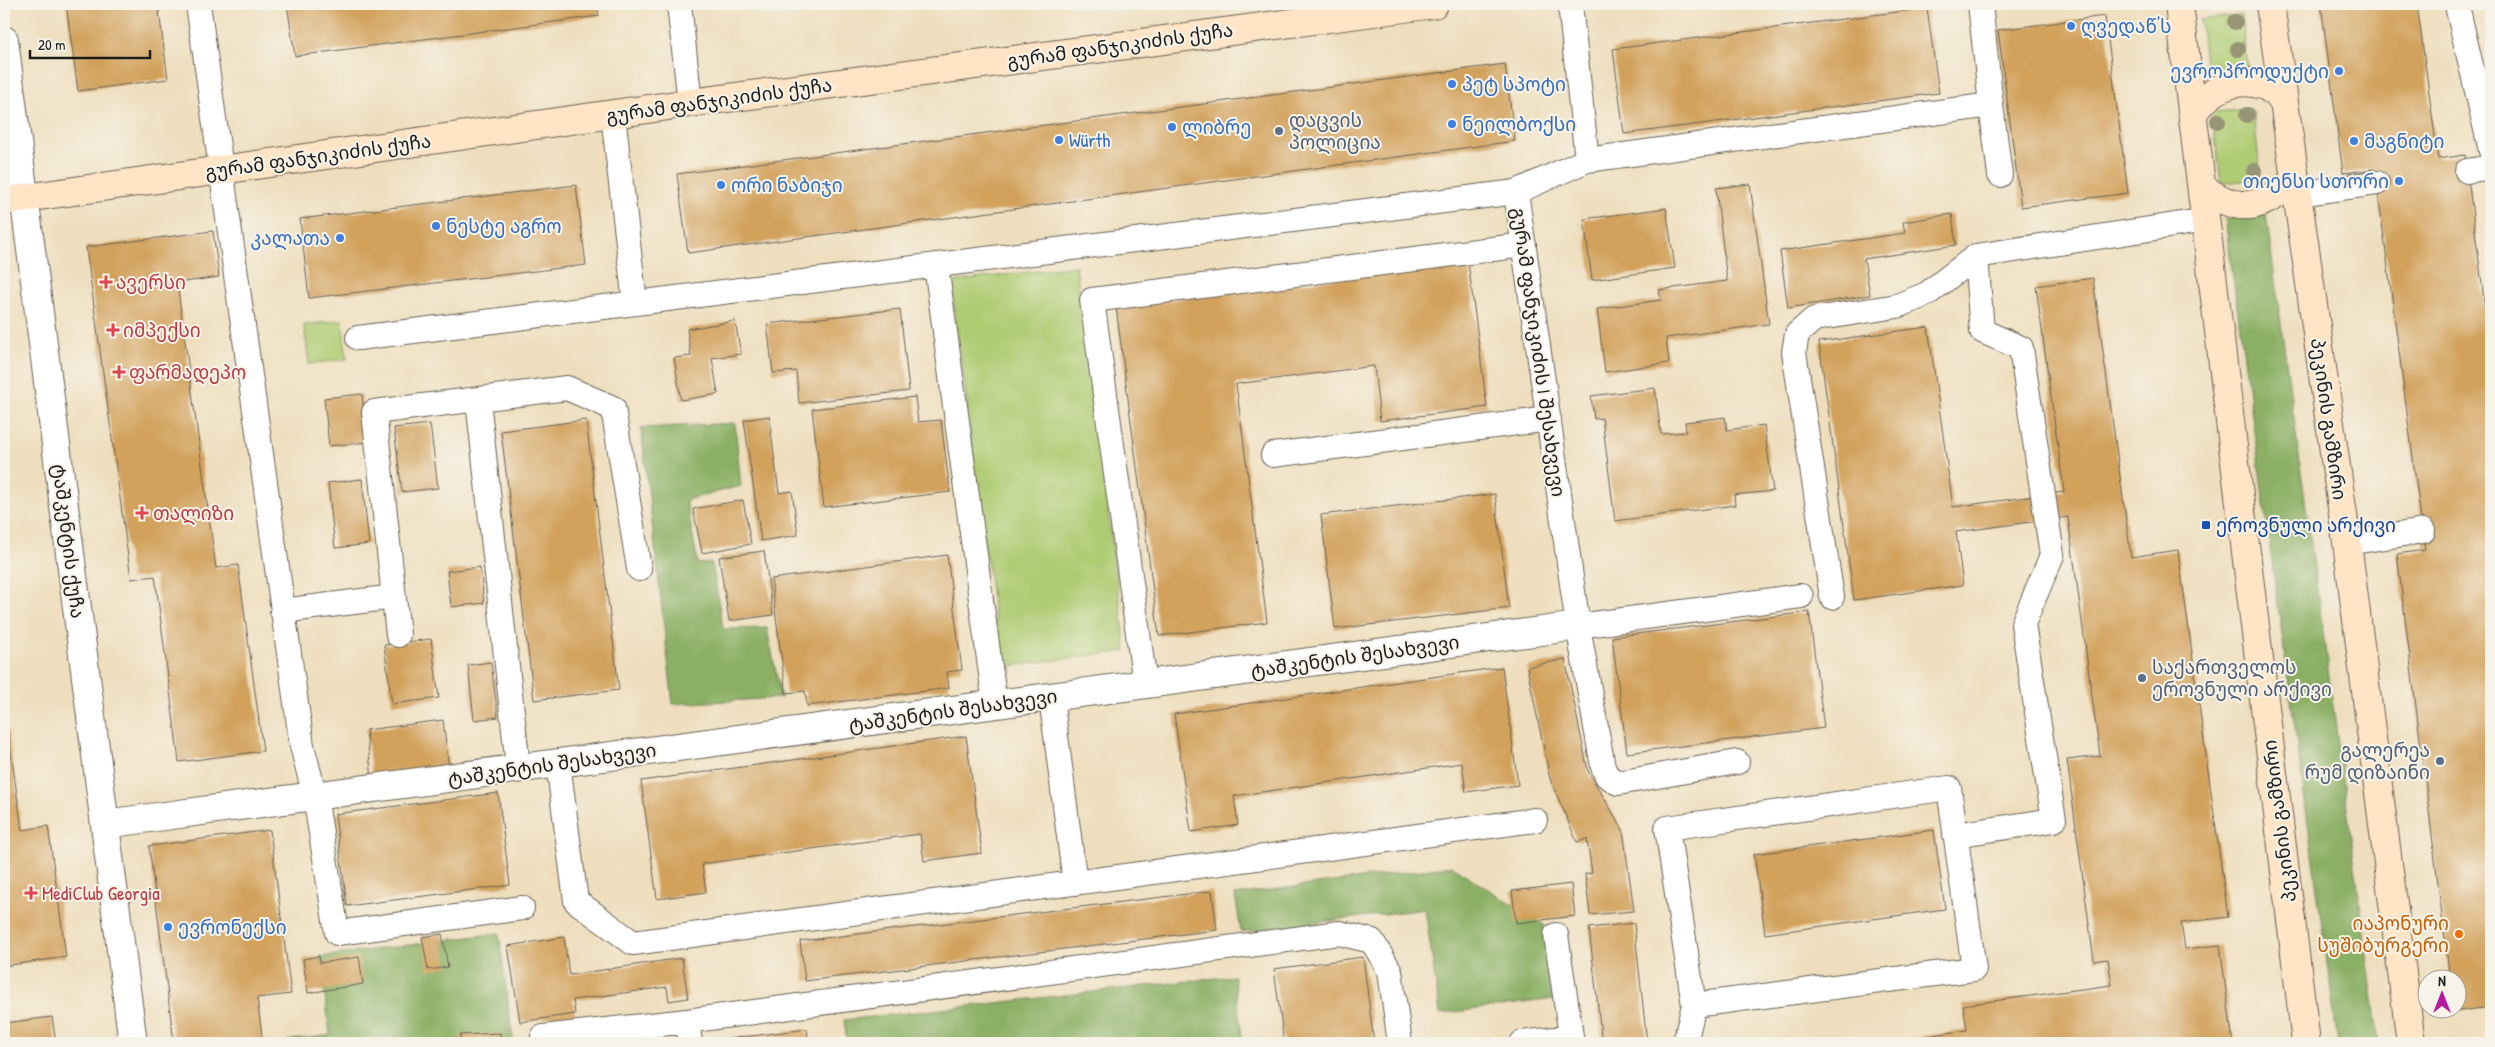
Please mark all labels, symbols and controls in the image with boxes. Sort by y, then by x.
place label: ღვედაწ'ს [2081,13,2172,39]
street label: გურამ ფანჯიკიძის ქუჩა [1005,16,1235,74]
marker: ღვედაწ'ს [2065,20,2077,32]
scale bar [30,28,150,60]
text: 20 m [38,34,65,55]
place label: ევროპროდუქტი [2170,58,2329,84]
marker: ევროპროდუქტი [2333,65,2345,77]
street label: გურამ ფანჯიკიძის ქუჩა [604,71,834,129]
place label: პეტ სპოტი [1462,71,1566,97]
marker: პეტ სპოტი [1446,78,1458,90]
place label: დაცვის პოლიცია [1289,107,1381,155]
place label: ნეილბოქსი [1462,111,1576,137]
place label: ლიბრე [1182,114,1251,140]
marker: ნეილბოქსი [1446,118,1458,130]
marker: ლიბრე [1166,121,1178,133]
marker: დაცვის პოლიცია [1273,125,1285,137]
street label: გურამ ფანჯიკიძის ქუჩა [203,127,433,185]
place label: Würth [1069,127,1110,153]
place label: მაგნიტი [2364,128,2444,154]
marker: Würth [1053,134,1065,146]
marker: მაგნიტი [2348,135,2360,147]
place label: თიენსი სთორი [2243,168,2389,194]
place label: ორი ნაბიჯი [731,172,843,198]
marker: თიენსი სთორი [2393,175,2405,187]
marker: ორი ნაბიჯი [715,179,727,191]
street label: გურამ ფანჯიკიძის I შესახვევი [1506,206,1572,498]
place label: ნესტე აგრო [446,213,561,239]
marker: ნესტე აგრო [430,220,442,232]
place label: კალათა [251,225,330,251]
marker: კალათა [334,232,346,244]
place label: ავერსი [116,269,186,295]
marker: ავერსი [100,276,112,288]
place label: იმპექსი [123,317,201,343]
marker: იმპექსი [107,324,119,336]
street label: პეკინის გამზირი [2305,336,2353,502]
place label: ფარმადეპო [129,359,246,385]
marker: ფარმადეპო [113,366,125,378]
street label: ტაშკენტის ქუჩა [47,462,91,620]
place label: თალიზი [153,500,234,526]
marker: თალიზი [135,506,149,520]
place label: ეროვნული არქივი [2216,512,2396,538]
marker: ეროვნული არქივი [2200,519,2212,531]
street label: ტაშკენტის შესახვევი [1249,628,1461,684]
place label: საქართველოს ეროვნული არქივი [2152,654,2332,702]
marker: საქართველოს ეროვნული არქივი [2136,672,2148,684]
street label: ტაშკენტის შესახვევი [847,682,1059,738]
street label: ტაშკენტის შესახვევი [446,736,658,792]
place label: გალერეა რუმ დიზაინი [2305,737,2430,785]
street label: პეკინის გამზირი [2256,738,2302,904]
marker: გალერეა რუმ დიზაინი [2434,755,2446,767]
place label: MediClub Georgia [42,880,160,906]
marker: MediClub Georgia [24,886,38,900]
place label: იაპონური სუშიბურგერი [2317,910,2449,958]
place label: ევრონექსი [178,914,287,940]
marker: ევრონექსი [162,921,174,933]
marker: იაპონური სუშიბურგერი [2453,928,2465,940]
north arrow [2418,970,2468,1020]
text: N [2438,971,2446,990]

